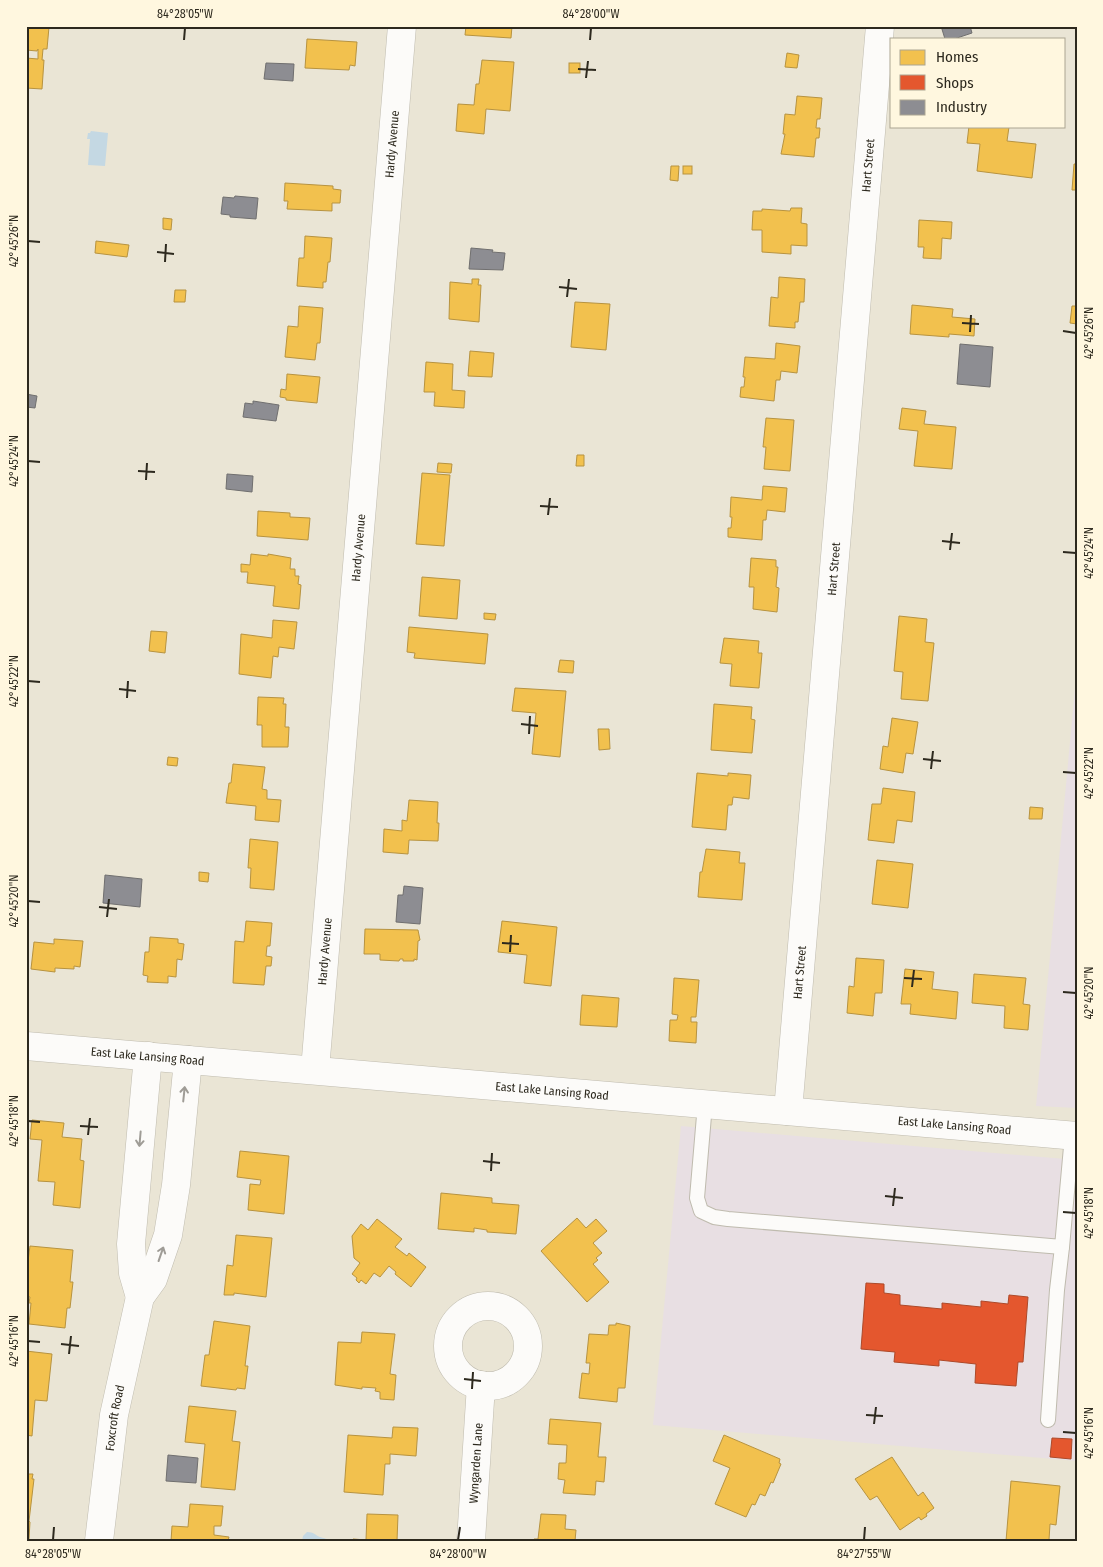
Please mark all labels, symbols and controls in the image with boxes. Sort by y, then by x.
text: 84°28'05"W [157,7,213,21]
text: 84°28'00"W [563,7,619,21]
legend [890,38,1066,128]
text: Homes [936,48,978,66]
text: Shops [936,74,974,92]
text: Industry [936,98,987,116]
street label: Hardy Avenue [382,110,402,179]
street label: Hart Street [859,138,877,193]
text: 42°45'26"N [7,215,21,267]
text: 42°45'26"N [1082,307,1096,359]
text: 42°45'24"N [7,435,21,487]
street label: Hardy Avenue [349,513,368,582]
text: 42°45'24"N [1082,527,1096,579]
street label: Hart Street [825,542,843,596]
text: 42°45'22"N [7,655,21,707]
text: 42°45'22"N [1082,747,1096,799]
text: 42°45'20"N [7,874,21,928]
street label: Hardy Avenue [315,917,335,986]
street label: Hart Street [791,945,809,1000]
text: 42°45'20"N [1082,966,1096,1020]
street label: East Lake Lansing Road [90,1045,205,1068]
street label: East Lake Lansing Road [495,1079,609,1103]
one-way arrow [179,1086,189,1102]
text: 42°45'18"N [7,1095,21,1147]
street label: East Lake Lansing Road [897,1114,1012,1137]
one-way arrow [136,1131,145,1147]
text: 42°45'18"N [1082,1187,1096,1239]
one-way arrow [157,1247,166,1262]
text: 42°45'16"N [7,1315,21,1367]
street label: Foxcroft Road [103,1384,127,1452]
text: 42°45'16"N [1082,1407,1096,1459]
street label: Wyngarden Lane [466,1422,486,1504]
text: 84°28'05"W [25,1547,81,1561]
text: 84°28'00"W [430,1547,486,1561]
text: 84°27'55"W [837,1547,891,1561]

